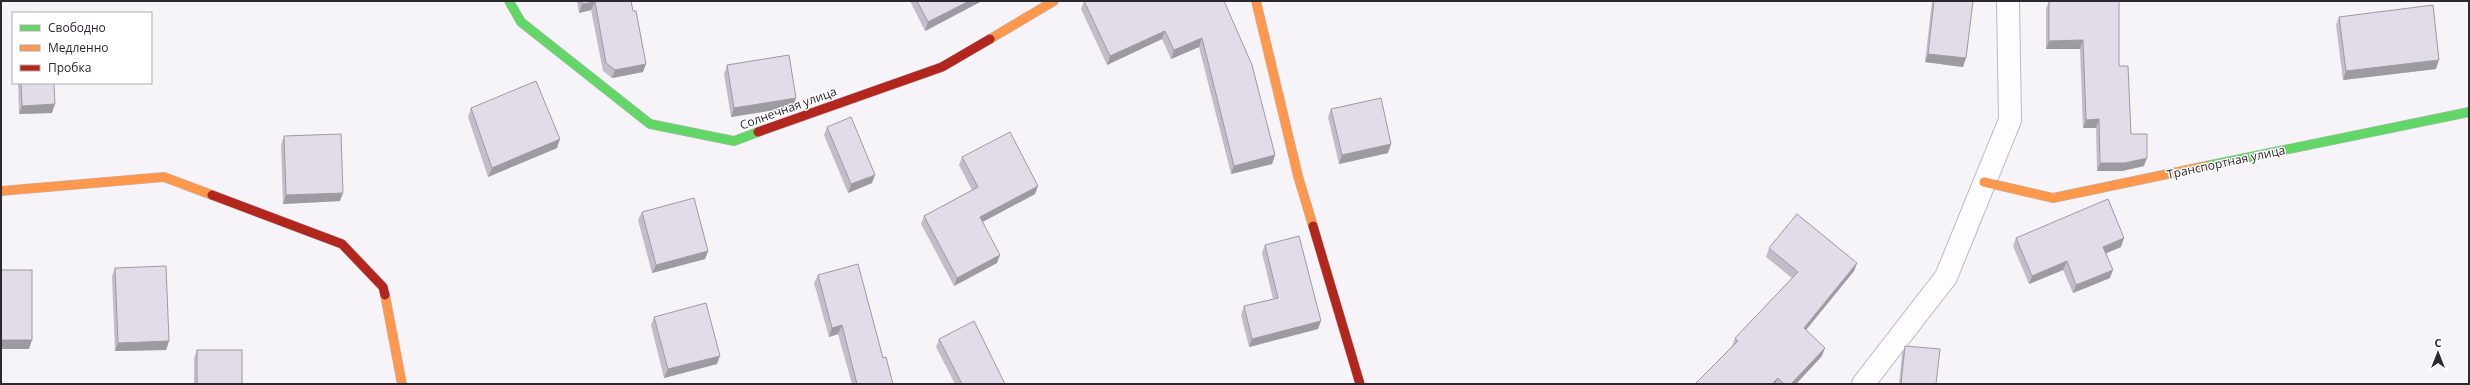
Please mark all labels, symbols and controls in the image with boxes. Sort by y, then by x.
legend [12,12,152,84]
text: Свободно [48,19,106,36]
text: Медленно [48,39,108,56]
text: Пробка [48,59,91,76]
street label: Солнечная улица [737,83,839,133]
street label: Транспортная улица [2165,141,2287,183]
north arrow [2418,333,2458,373]
text: С [2434,335,2442,350]

